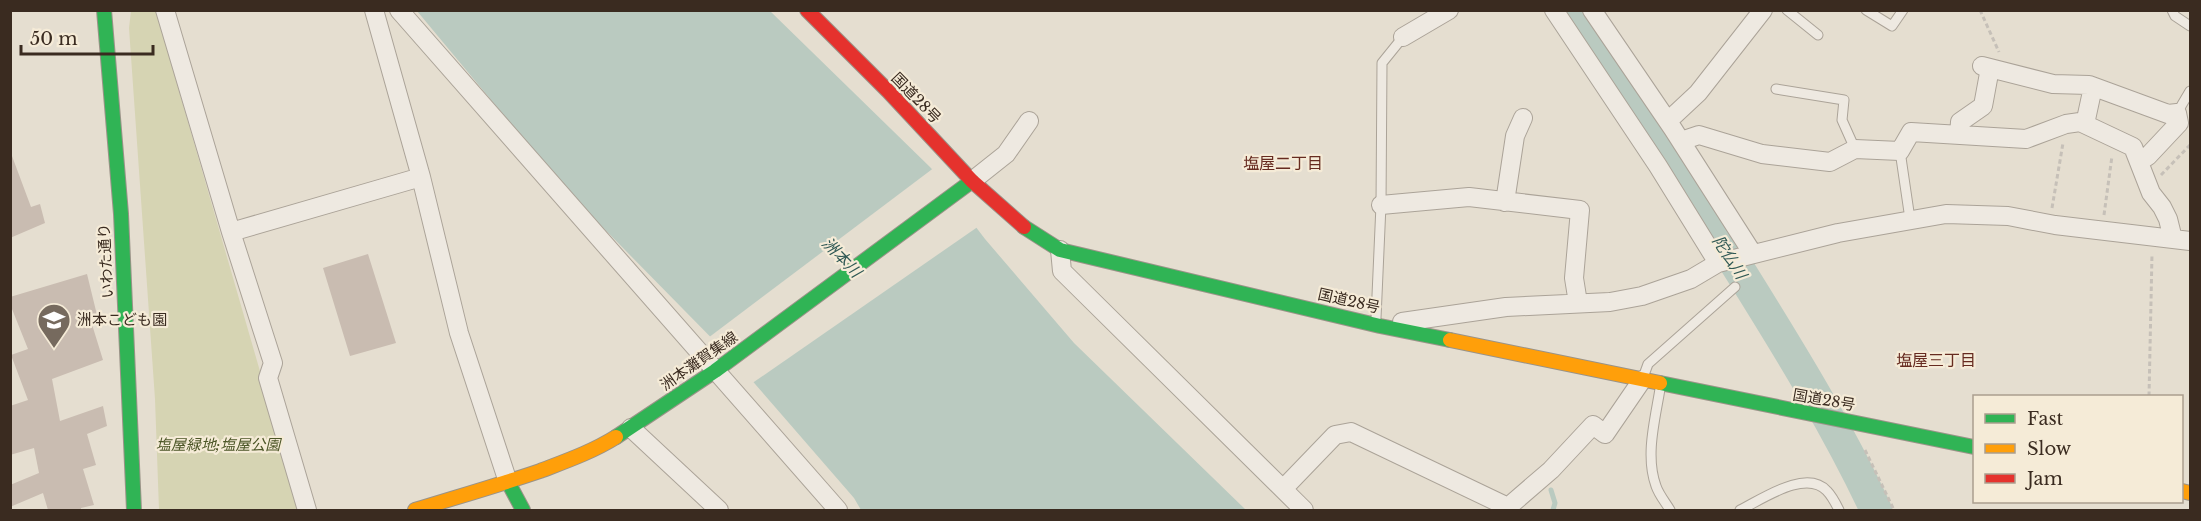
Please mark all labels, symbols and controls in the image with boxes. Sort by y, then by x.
scale bar [21,18,153,56]
text: 50 m [30,28,78,50]
street label: 国道28号 [888,68,945,127]
district label: 塩屋二丁目 [1243,153,1323,173]
street label: いわた通り [94,223,117,299]
water label: 陀仏川 [1709,231,1753,284]
water label: 洲本川 [818,233,867,283]
street label: 国道28号 [1316,284,1382,317]
school or university icon: 洲本こども園 [36,302,72,349]
place label: 洲本こども園 [77,310,167,329]
street label: 洲本灘賀集線 [656,327,741,394]
district label: 塩屋三丁目 [1896,350,1976,370]
street label: 国道28号 [1791,385,1857,414]
legend [1973,395,2183,503]
text: Fast [2027,408,2064,430]
park label: 塩屋緑地;塩屋公園 [156,435,282,454]
text: Slow [2027,438,2072,460]
text: Jam [2025,468,2063,490]

